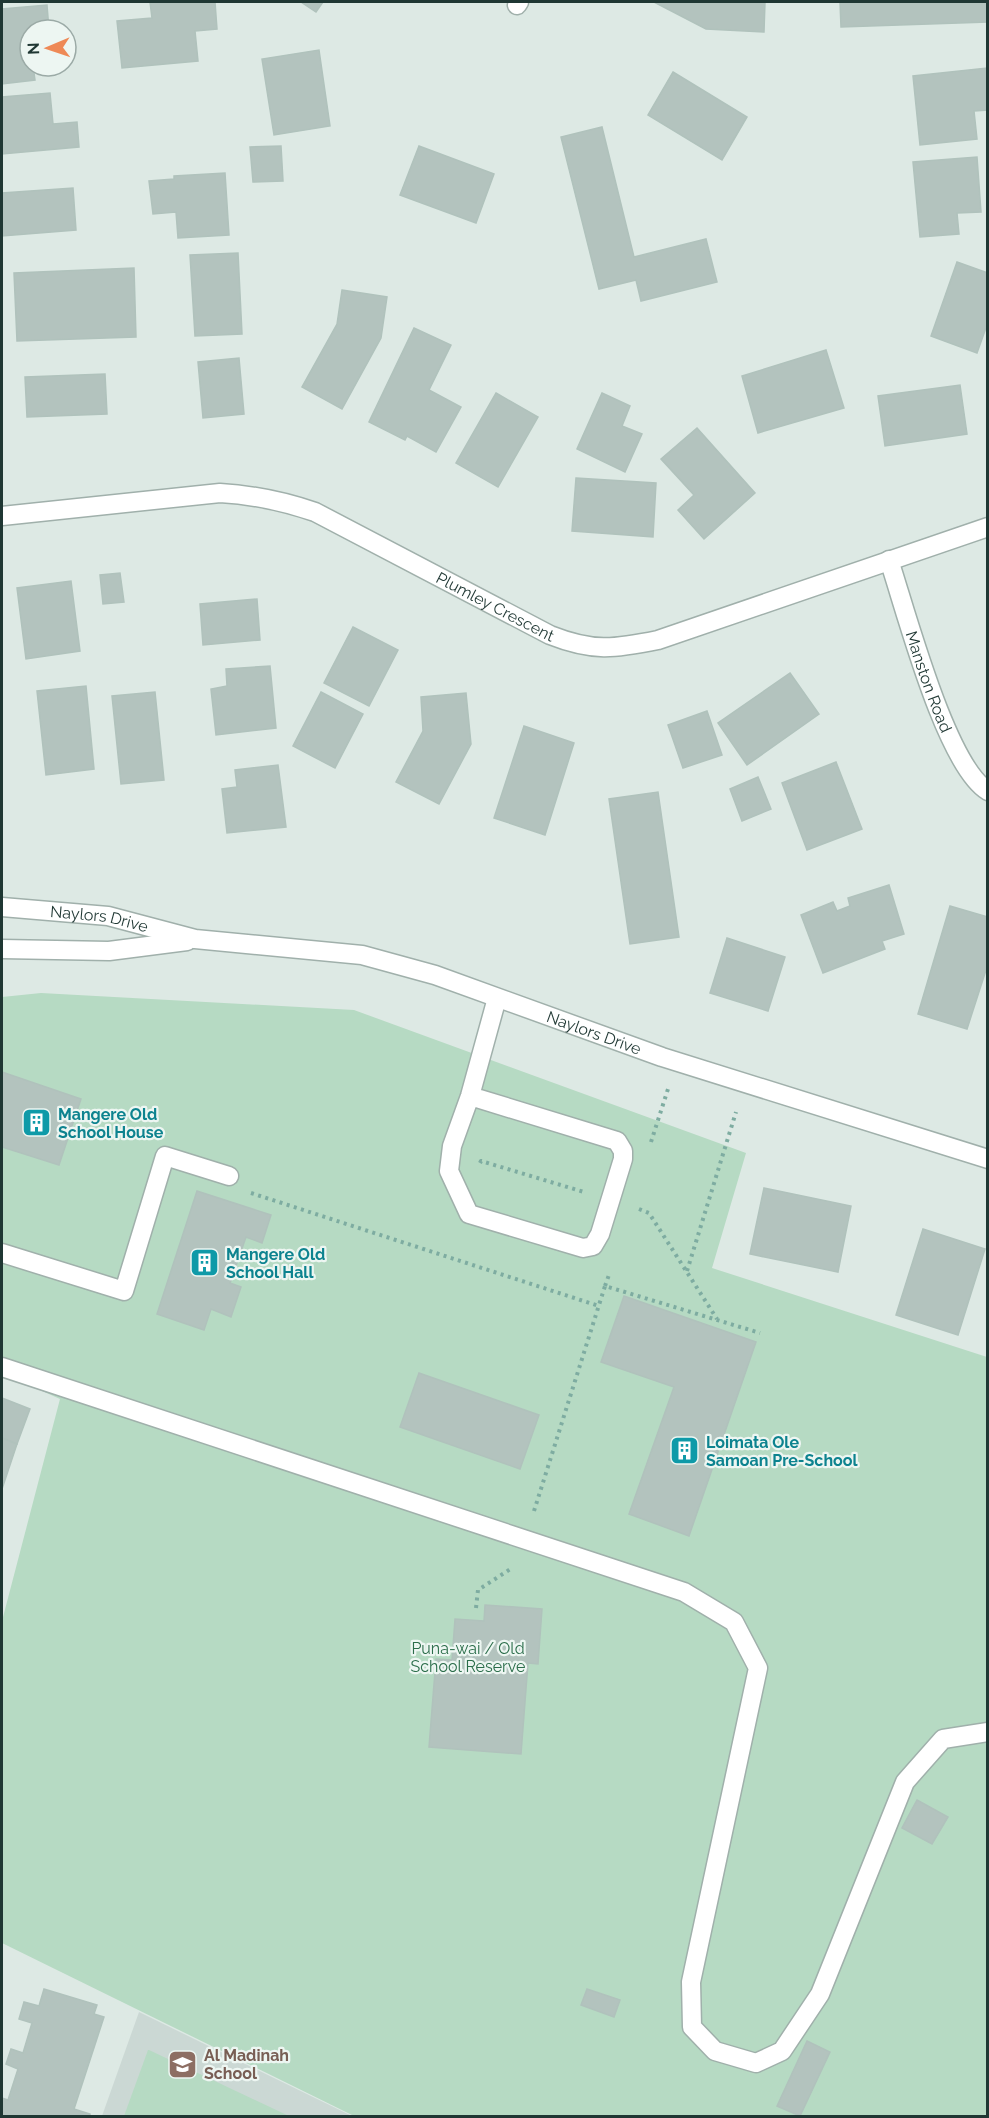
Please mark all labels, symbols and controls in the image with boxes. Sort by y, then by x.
north arrow [18,18,78,78]
text: N [24,42,43,55]
street label: Plumley Crescent [433,568,558,645]
street label: Manston Road [902,629,956,735]
street label: Naylors Drive [50,902,150,936]
street label: Naylors Drive [544,1007,644,1058]
place label: Mangere Old School House [58,1105,164,1142]
building icon: Mangere Old School House [21,1107,53,1139]
place label: Mangere Old School Hall [226,1245,325,1282]
building icon: Mangere Old School Hall [189,1247,221,1279]
place label: Loimata Ole Samoan Pre-School [706,1433,858,1470]
building icon: Loimata Ole Samoan Pre-School [669,1435,701,1467]
park label: Puna-wai / Old School Reserve [411,1639,525,1676]
place label: Al Madinah School [204,2046,289,2083]
school or university icon: Al Madinah School [167,2048,199,2080]

